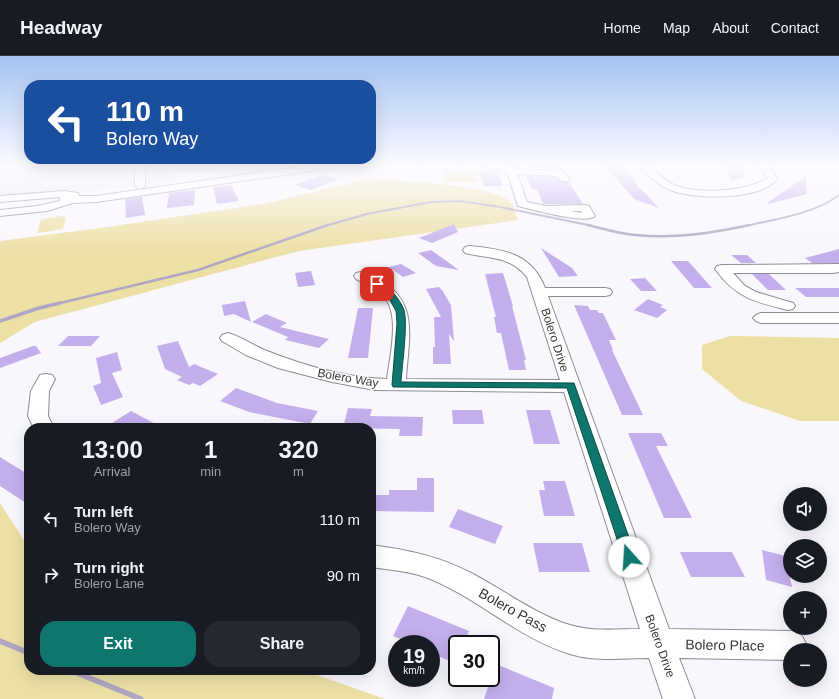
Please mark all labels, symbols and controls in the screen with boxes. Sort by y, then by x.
text: Headway [20,17,102,38]
text: Home [604,20,641,36]
text: Map [663,20,690,36]
text: About [712,20,749,36]
text: Contact [771,20,819,36]
icon: left [40,96,92,148]
text: 110 m [106,96,184,127]
text: Bolero Way [106,129,198,149]
pin [360,267,394,301]
icon: arrive [366,273,388,295]
street label: Bolero Drive [538,306,572,374]
street label: Bolero Way [316,366,380,390]
text: 13:00 [81,436,143,463]
text: 1 [204,436,217,463]
text: 320 [279,436,319,463]
text: Arrival [94,464,131,479]
text: min [200,464,221,479]
text: m [293,464,304,479]
map controls [783,487,827,687]
button: sound [783,487,827,531]
text: Turn left [74,503,133,520]
icon: left [40,508,62,530]
text: 110 m [319,511,360,528]
text: Bolero Way [74,520,141,535]
position arrow [608,536,650,578]
button: layers [783,539,827,583]
text: Turn right [74,559,144,576]
icon: right [40,564,62,586]
text: 90 m [327,567,360,584]
text: Bolero Lane [74,576,144,591]
street label: Bolero Pass [476,585,550,635]
button: + [783,591,827,635]
street label: Bolero Drive [642,613,678,680]
button: Exit [40,621,196,667]
button: Share [204,621,360,667]
speed limit sign: 30 [448,635,500,687]
street label: Bolero Place [685,636,765,654]
button: − [783,643,827,687]
text: 19 [403,645,425,667]
text: km/h [403,665,425,676]

